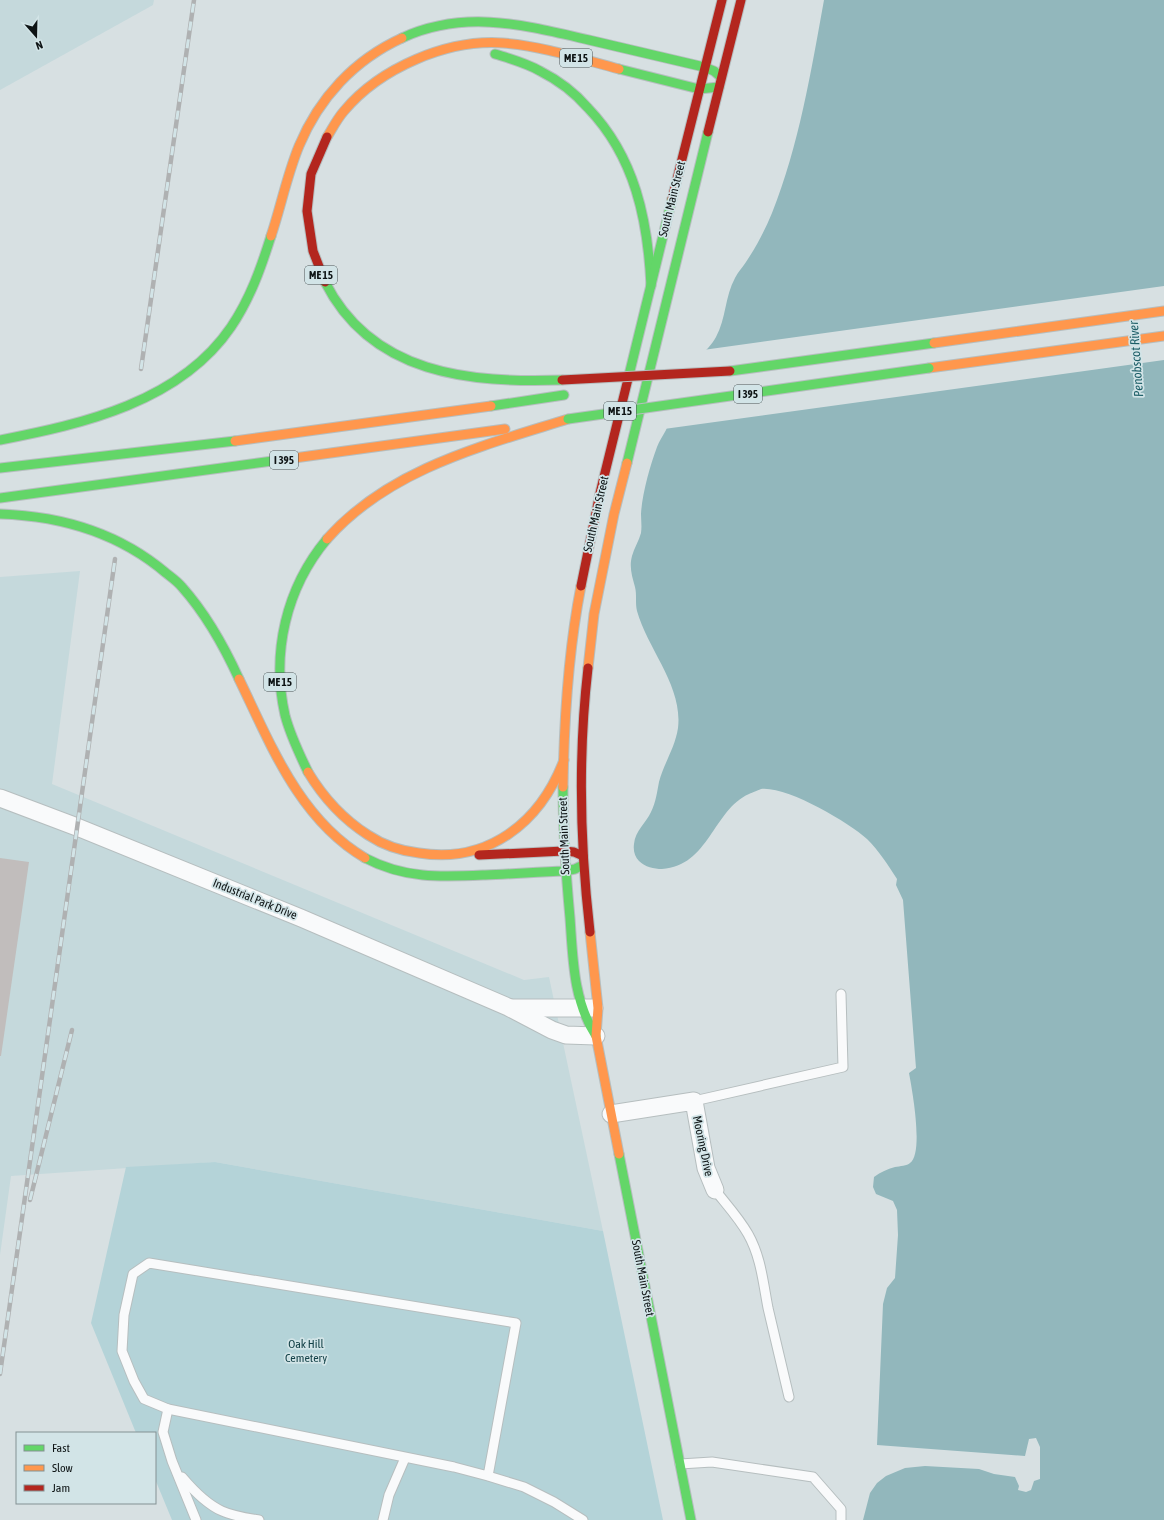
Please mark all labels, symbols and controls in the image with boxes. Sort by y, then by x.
north arrow [16,16,56,56]
text: N [34,39,45,52]
road number: ME 15 [560,49,592,67]
street label: South Main Street [656,159,688,238]
road number: ME 15 [305,266,337,284]
water label: Penobscot River [1126,319,1146,398]
road number: I 395 [734,385,762,403]
road number: ME 15 [604,402,636,420]
road number: I 395 [270,451,298,469]
street label: South Main Street [580,474,612,553]
road number: ME 15 [264,673,296,691]
street label: South Main Street [556,796,572,875]
street label: Industrial Park Drive [211,876,299,922]
street label: Mooring Drive [690,1114,716,1178]
street label: South Main Street [629,1239,657,1318]
park label: Oak Hill Cemetery [285,1337,327,1365]
legend [16,1432,156,1504]
text: Fast [52,1441,70,1455]
text: Slow [52,1461,73,1475]
text: Jam [52,1481,70,1495]

